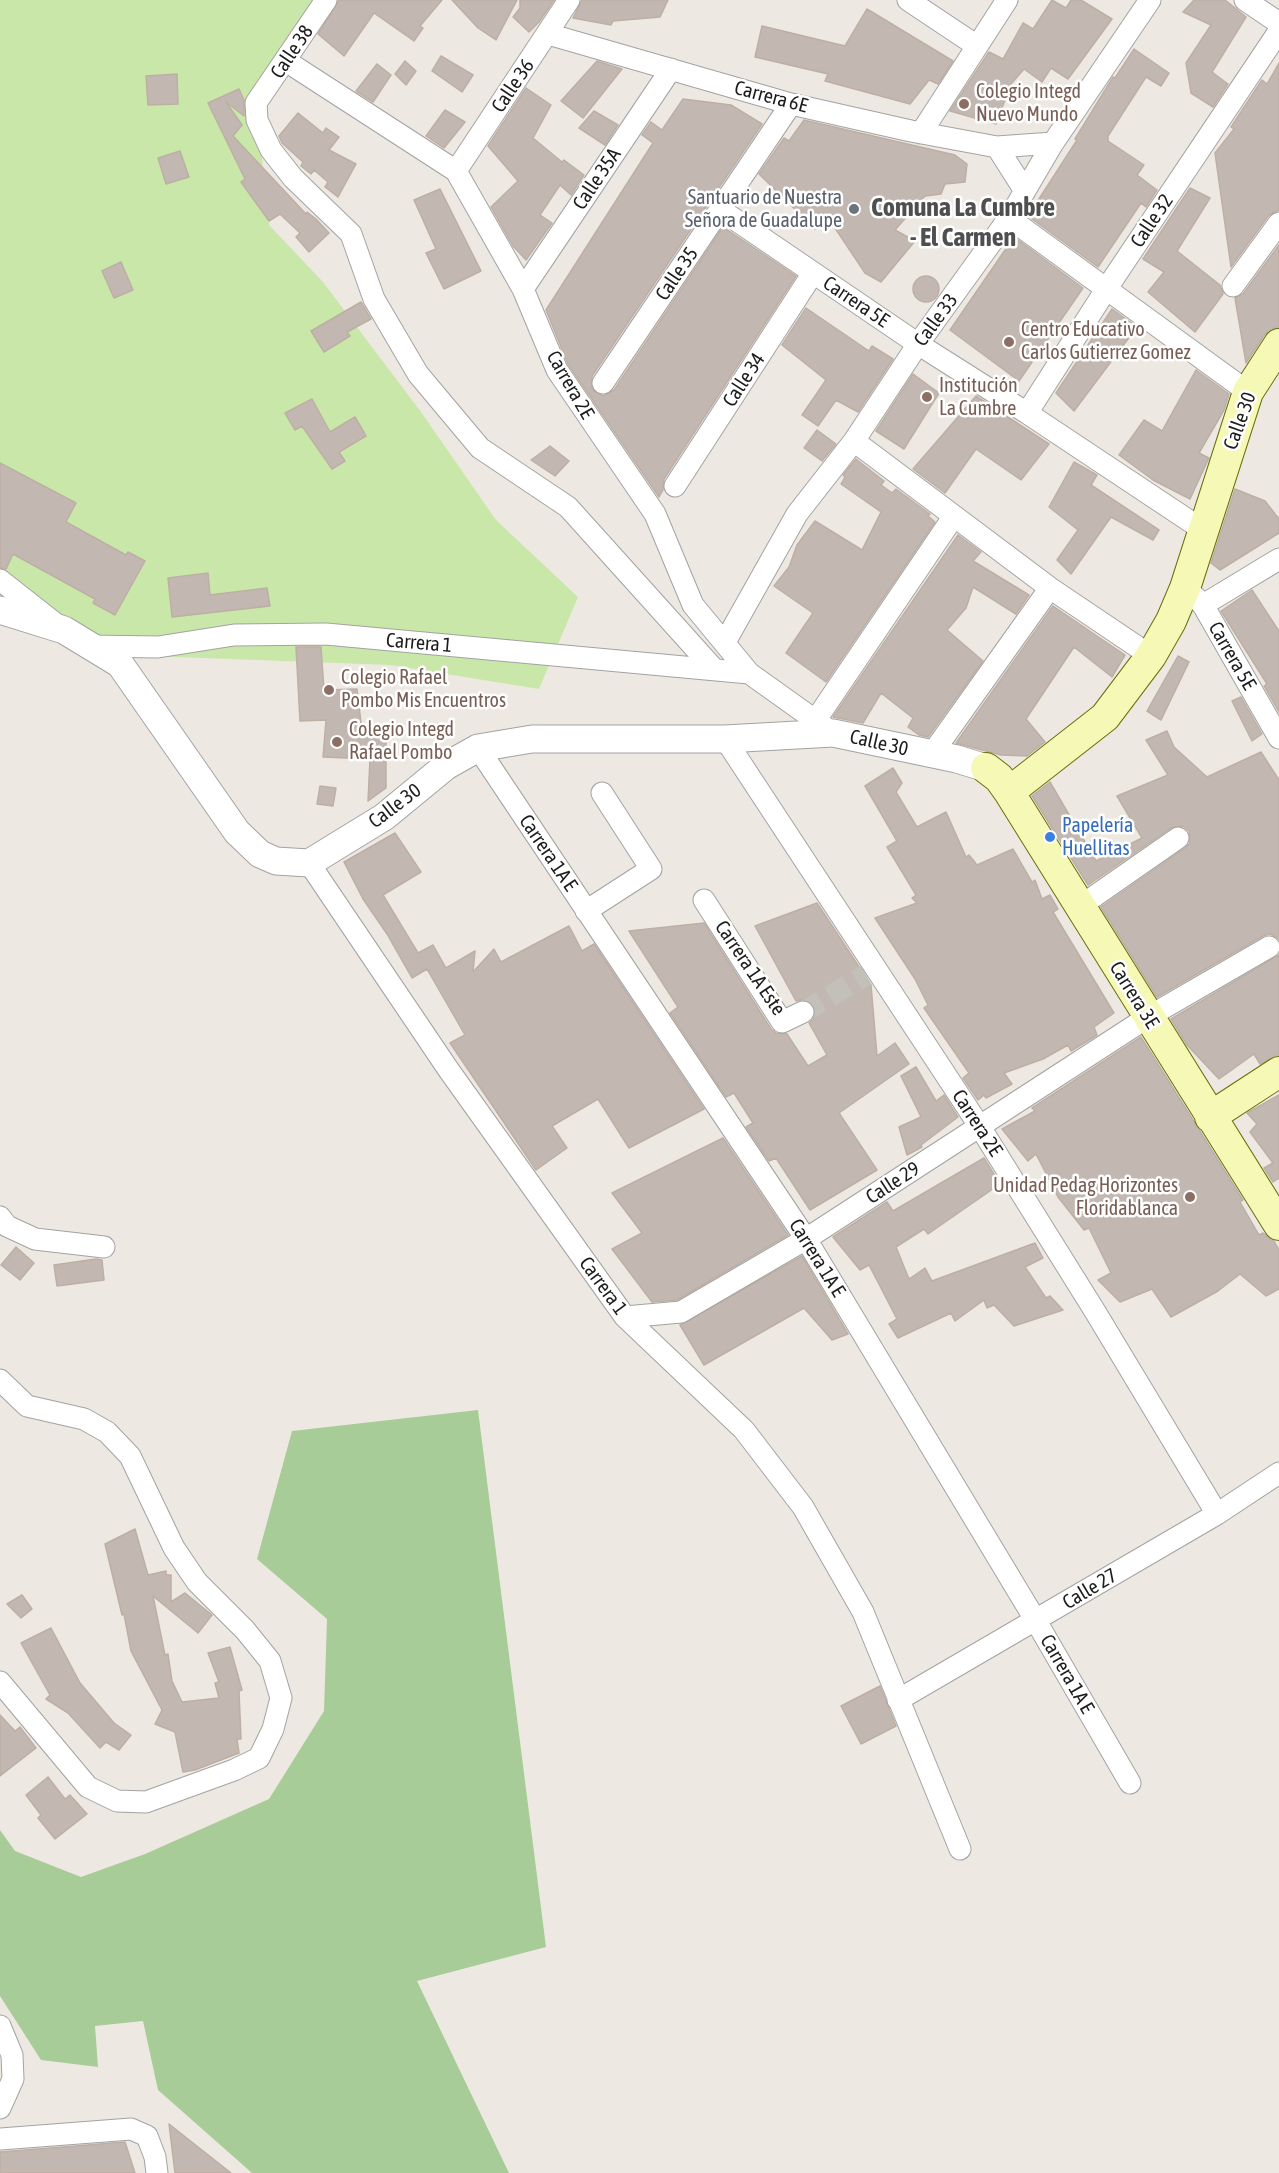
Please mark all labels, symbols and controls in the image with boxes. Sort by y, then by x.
street label: Calle 38 [265,21,319,83]
street label: Calle 36 [486,55,540,117]
street label: Carrera 6E [732,76,810,118]
place label: Colegio Integd Nuevo Mundo [976,80,1081,127]
marker: Colegio Integd Nuevo Mundo [957,97,971,111]
street label: Calle 35A [568,144,626,214]
place label: Santuario de Nuestra Señora de Guadalupe [685,186,842,233]
street label: Calle 32 [1125,190,1179,252]
district label: Comuna La Cumbre - El Carmen [871,192,1055,254]
marker: Santuario de Nuestra Señora de Guadalupe [847,202,861,216]
street label: Calle 35 [650,243,704,305]
street label: Carrera 5E [818,271,894,333]
street label: Calle 33 [909,289,963,351]
place label: Centro Educativo Carlos Gutierrez Gomez [1021,318,1191,365]
marker: Centro Educativo Carlos Gutierrez Gomez [1002,335,1016,349]
street label: Carrera 2E [541,347,599,423]
street label: Calle 34 [718,349,770,411]
place label: Institución La Cumbre [939,374,1018,421]
street label: Calle 30 [1219,389,1261,453]
marker: Institución La Cumbre [920,390,934,404]
street label: Carrera 5E [1203,618,1261,694]
street label: Carrera 1 [385,628,453,658]
place label: Colegio Rafael Pombo Mis Encuentros [341,666,506,713]
marker: Colegio Rafael Pombo Mis Encuentros [322,683,336,697]
place label: Colegio Integd Rafael Pombo [349,718,454,765]
street label: Calle 30 [847,725,911,761]
marker: Colegio Integd Rafael Pombo [330,735,344,749]
street label: Calle 30 [364,779,426,833]
street label: Carrera 1A E [514,810,582,896]
place label: Papelería Huellitas [1062,814,1133,861]
marker: Papelería Huellitas [1043,830,1057,844]
street label: Carrera 1A Este [710,916,790,1020]
street label: Carrera 3E [1104,957,1164,1033]
street label: Carrera 2E [947,1085,1007,1161]
street label: Calle 29 [862,1157,924,1209]
place label: Unidad Pedag Horizontes Floridablanca [993,1174,1178,1221]
marker: Unidad Pedag Horizontes Floridablanca [1183,1190,1197,1204]
street label: Carrera 1A E [784,1215,850,1301]
street label: Carrera 1 [574,1252,632,1320]
street label: Calle 27 [1058,1563,1122,1615]
street label: Carrera 1A E [1035,1630,1099,1718]

